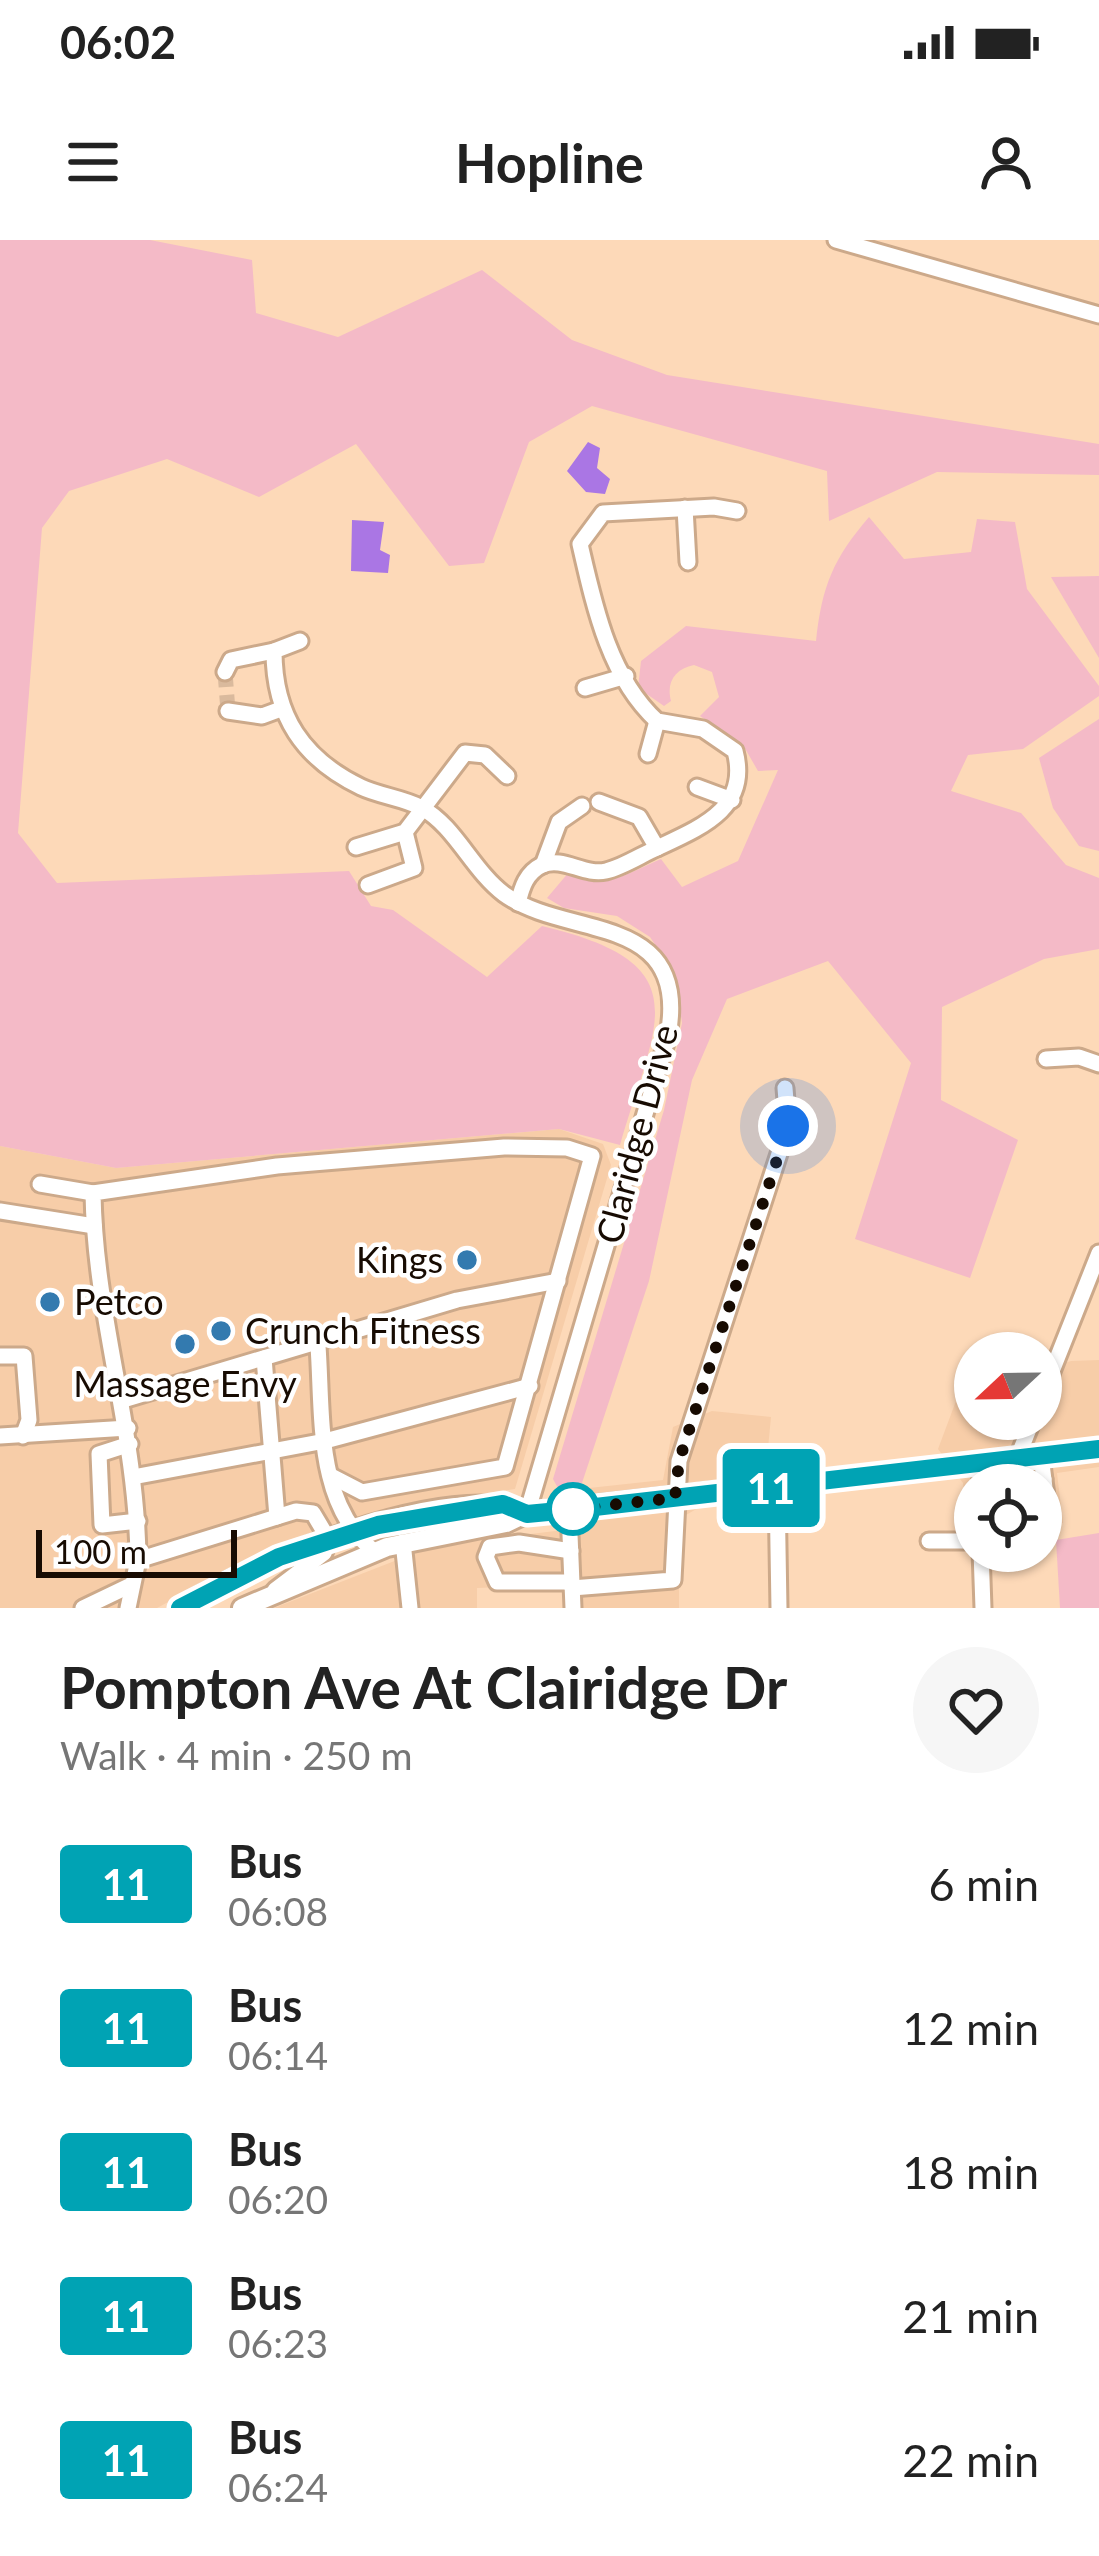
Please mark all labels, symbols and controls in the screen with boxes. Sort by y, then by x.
text: 06:02 [60,15,176,69]
icon: menu [60,129,126,195]
icon: person [973,129,1039,195]
text: Hopline [455,130,644,195]
street label: Claridge Drive [586,1019,686,1248]
your location [758,1096,818,1156]
place label: Kings [356,1237,443,1281]
marker: Kings [454,1247,480,1273]
place label: Petco [74,1279,164,1323]
marker: Petco [37,1289,63,1315]
place label: Crunch Fitness [245,1308,481,1352]
marker: Crunch Fitness [208,1318,234,1344]
marker: Massage Envy [172,1331,198,1357]
north arrow [954,1332,1062,1440]
map controls [954,1332,1062,1572]
place label: Massage Envy [73,1361,297,1405]
line badge: 11 [717,1449,825,1527]
text: 11 [747,1463,795,1513]
button: locate [954,1464,1062,1572]
unlabelled marker [548,1484,598,1534]
scale bar [36,1524,237,1577]
text: 100 m [54,1531,147,1571]
button: heart [913,1647,1039,1773]
text: Pompton Ave At Clairidge Dr [60,1653,787,1721]
text: Walk · 4 min · 250 m [60,1732,413,1778]
text: Bus [228,1834,302,1888]
text: 6 min [928,1857,1039,1911]
text: 11 [102,1859,150,1909]
text: 06:08 [228,1888,328,1934]
text: Bus [228,1978,302,2032]
text: 12 min [902,2001,1039,2055]
text: 11 [102,2003,150,2053]
text: 06:14 [228,2032,328,2078]
text: Bus [228,2122,302,2176]
text: 18 min [902,2145,1039,2199]
text: 11 [102,2147,150,2197]
text: 06:20 [228,2176,328,2222]
text: Bus [228,2266,302,2320]
text: 21 min [902,2289,1039,2343]
text: 11 [102,2291,150,2341]
text: 06:23 [228,2320,328,2366]
text: Bus [228,2410,302,2464]
text: 22 min [902,2433,1039,2487]
text: 11 [102,2435,150,2485]
text: 06:24 [228,2464,328,2510]

